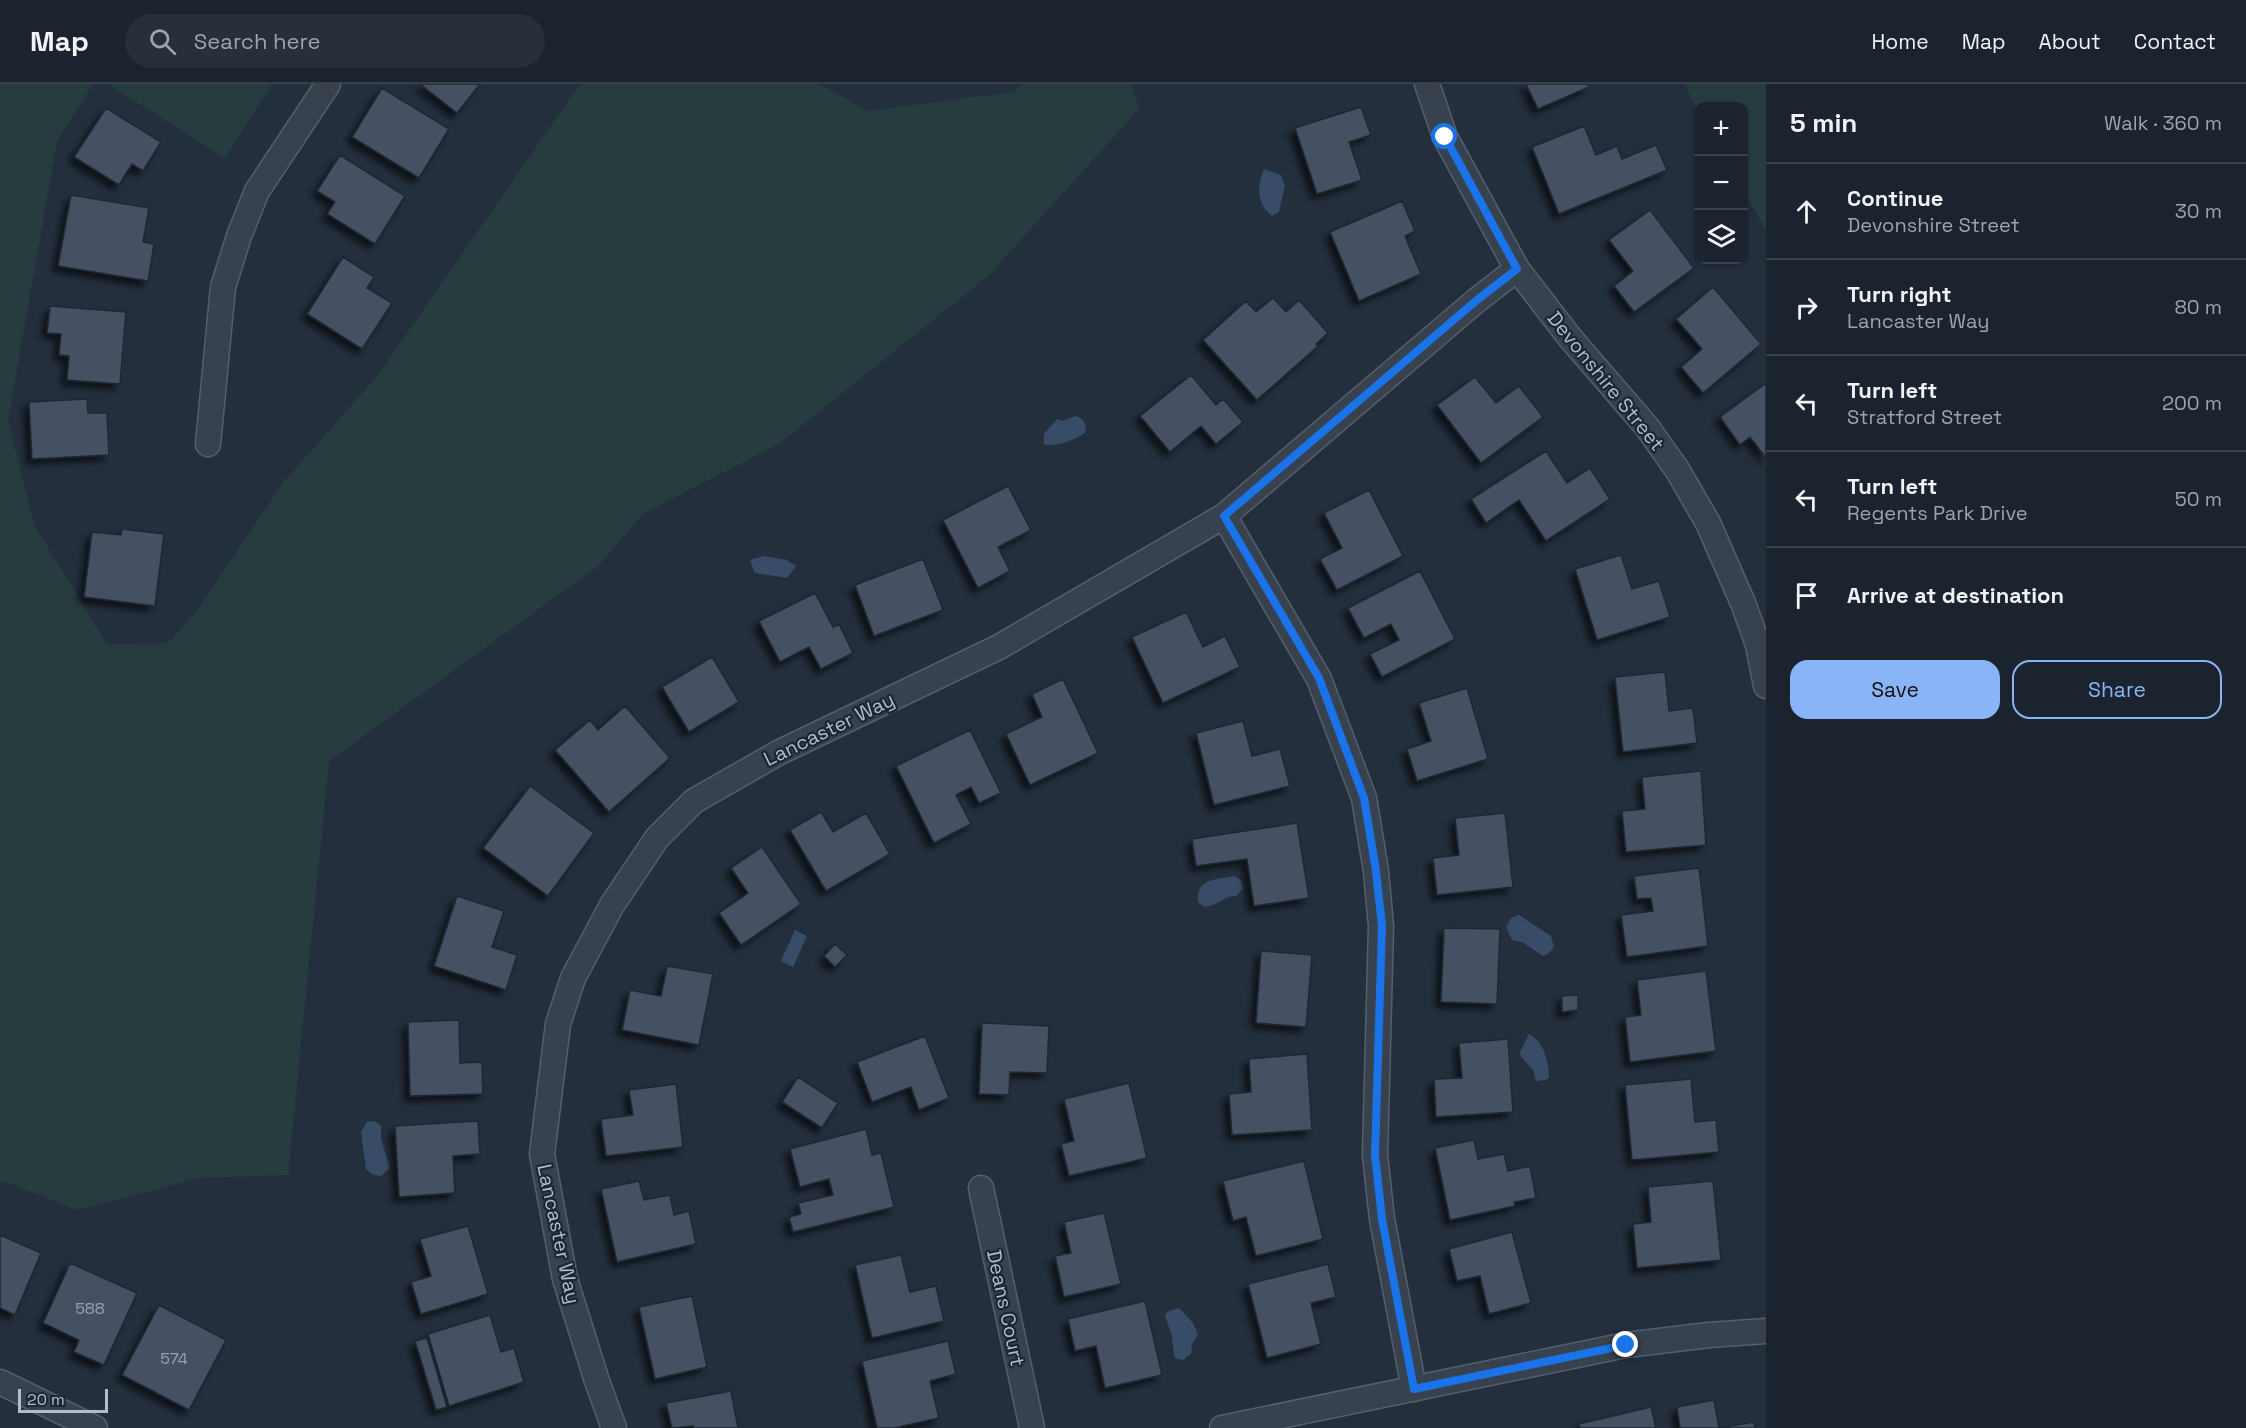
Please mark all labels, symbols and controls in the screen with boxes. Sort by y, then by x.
search box [125,14,545,68]
text: Map [30,23,89,59]
icon: search [146,25,179,58]
text: Search here [194,27,321,55]
text: Home [1871,28,1929,55]
text: Map [1962,28,2006,55]
text: About [2039,28,2101,55]
text: Contact [2134,28,2216,55]
map controls [1694,102,1748,264]
button: + [1694,102,1748,156]
text: 5 min [1790,106,1857,140]
text: Walk · 360 m [2104,110,2222,136]
route start [1431,123,1457,149]
button: − [1694,156,1748,210]
text: Continue [1847,184,1943,212]
icon: ahead [1790,195,1823,228]
text: 30 m [2175,198,2222,224]
button: layers [1694,210,1748,264]
text: Devonshire Street [1847,212,2020,238]
text: Turn right [1847,280,1952,308]
icon: right [1790,291,1823,324]
text: 80 m [2174,294,2222,320]
street label: Devonshire Street [1542,306,1670,456]
text: Lancaster Way [1847,308,1989,334]
text: Turn left [1847,376,1937,404]
icon: left [1790,387,1823,420]
text: 200 m [2162,390,2222,416]
text: Stratford Street [1847,404,2002,430]
text: Turn left [1847,472,1937,500]
icon: left [1790,483,1823,516]
text: 50 m [2175,486,2222,512]
text: Regents Park Drive [1847,500,2028,526]
icon: arrive [1790,579,1823,612]
text: Arrive at destination [1847,581,2064,609]
button: Save [1790,660,2000,719]
button: Share [2012,660,2222,719]
street label: Lancaster Way [759,686,899,772]
street label: Lancaster Way [531,1162,587,1306]
street label: Deans Court [981,1247,1031,1369]
house number: 588 [75,1298,105,1319]
route end [1612,1331,1638,1357]
house number: 574 [160,1348,188,1369]
scale bar [18,1386,108,1414]
text: 20 m [27,1389,65,1410]

